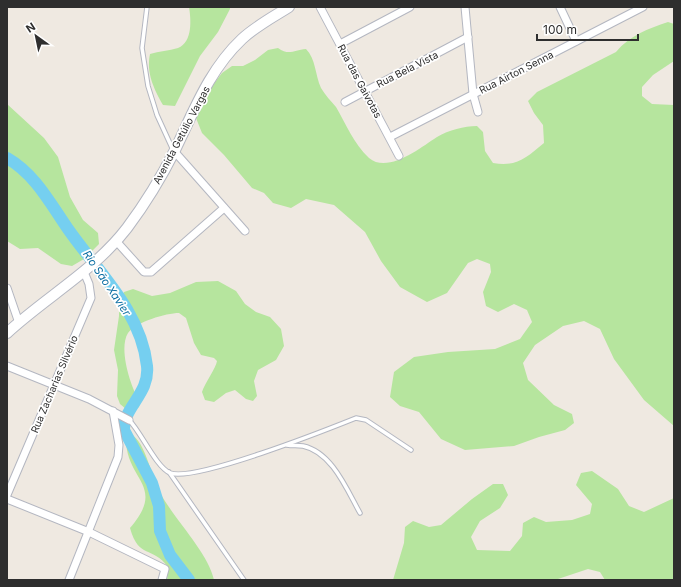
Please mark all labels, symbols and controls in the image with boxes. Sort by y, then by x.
north arrow [16,16,56,56]
scale bar [537,16,638,42]
text: N [23,19,38,36]
text: 100 m [543,22,577,37]
street label: Rua das Gaivotas [336,42,384,120]
street label: Rua Bela Vista [374,48,440,90]
street label: Rua Airton Senna [477,48,555,96]
street label: Avenida Getúlio Vargas [150,84,212,186]
water label: Rio São Xavier [80,248,135,319]
street label: Rua Zacharias Silvério [28,333,80,435]

